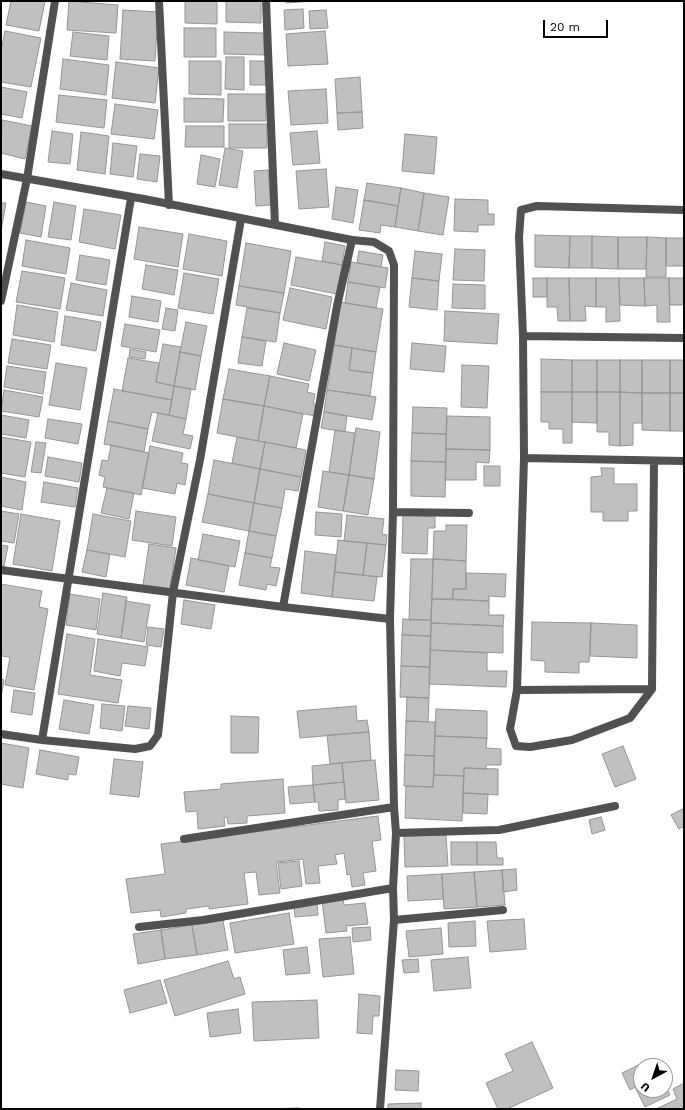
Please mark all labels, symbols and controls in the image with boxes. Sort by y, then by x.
scale bar [545,12,610,38]
text: 20 m [550,20,580,34]
north arrow [633,1058,673,1098]
text: U [638,1079,653,1094]

